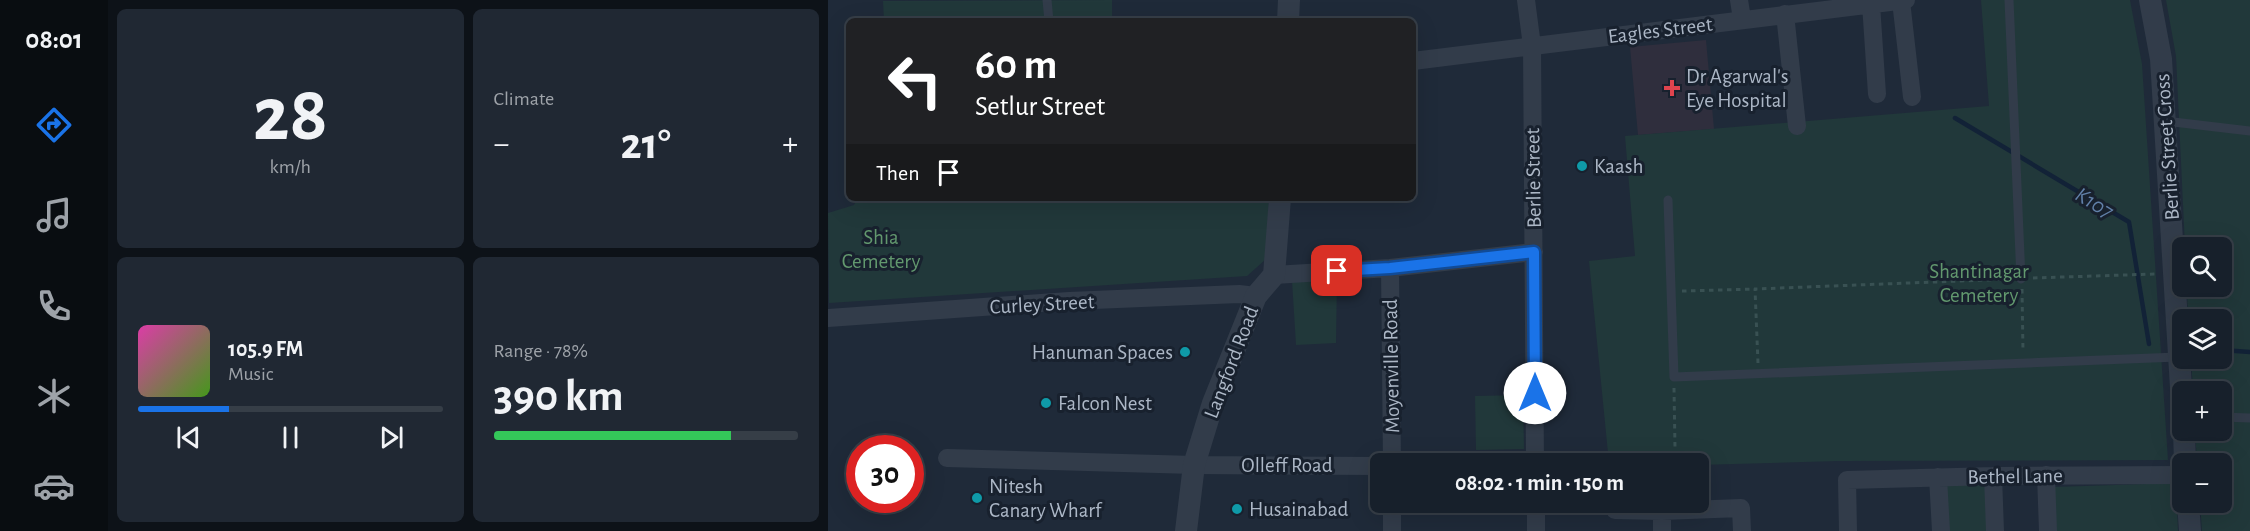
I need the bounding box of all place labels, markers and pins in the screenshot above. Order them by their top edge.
place label: Dr Agarwal's Eye Hospital [1686,66,1788,111]
marker: Dr Agarwal's Eye Hospital [1663,79,1681,97]
place label: Kaash [1594,156,1643,177]
marker: Kaash [1575,159,1589,173]
pin [1311,245,1362,296]
place label: Hanuman Spaces [1032,342,1173,363]
marker: Hanuman Spaces [1178,345,1192,359]
place label: Falcon Nest [1058,393,1152,414]
marker: Falcon Nest [1039,396,1053,410]
place label: Nitesh Canary Wharf [989,476,1103,521]
marker: Nitesh Canary Wharf [970,491,984,505]
place label: Husainabad [1249,499,1348,520]
marker: Husainabad [1230,502,1244,516]

